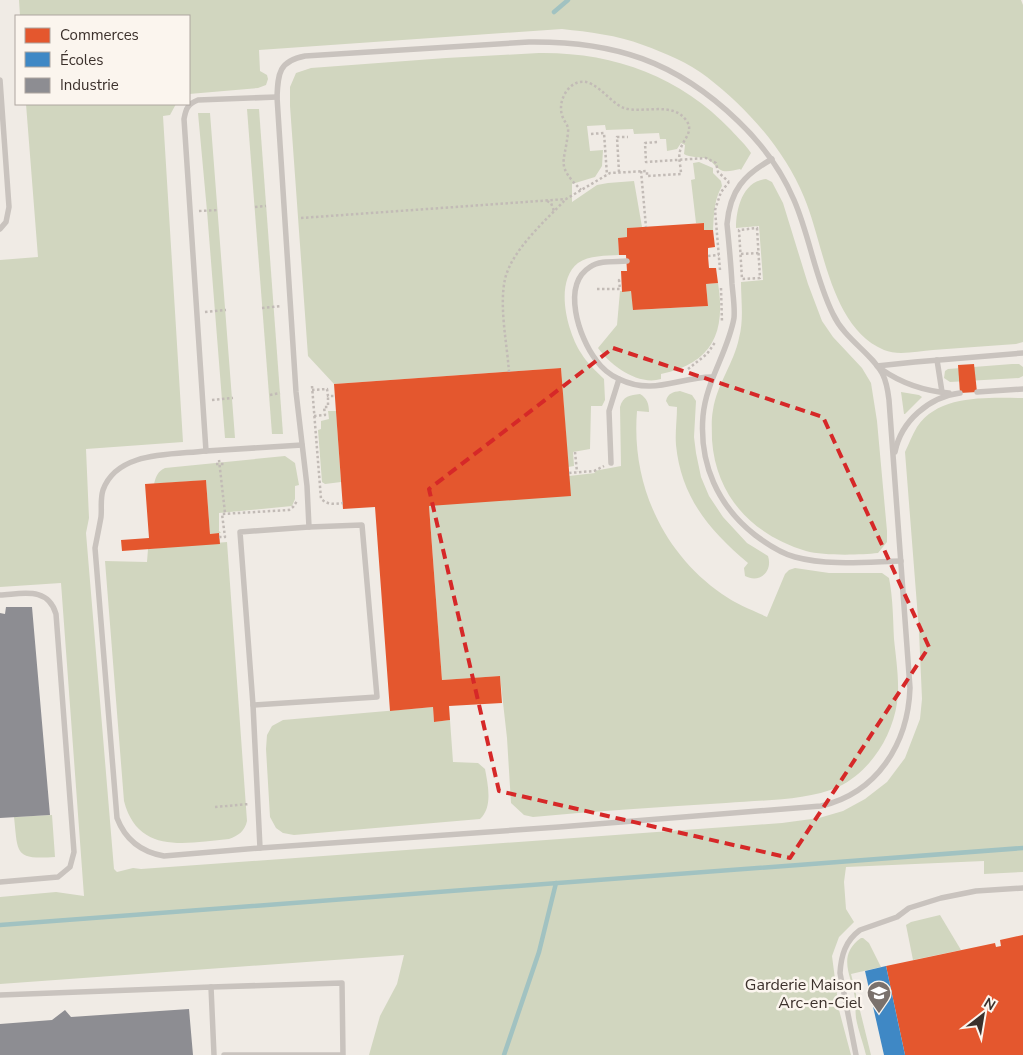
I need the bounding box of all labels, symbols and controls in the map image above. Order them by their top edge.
legend [15,15,190,105]
text: Commerces [60,25,139,45]
text: Écoles [60,50,103,70]
text: Industrie [60,75,119,95]
place label: Garderie Maison Arc-en-Ciel [745,974,862,1014]
school or university icon: Garderie Maison Arc-en-Ciel [866,980,892,1014]
north arrow [958,990,1008,1040]
text: N [980,993,999,1015]

